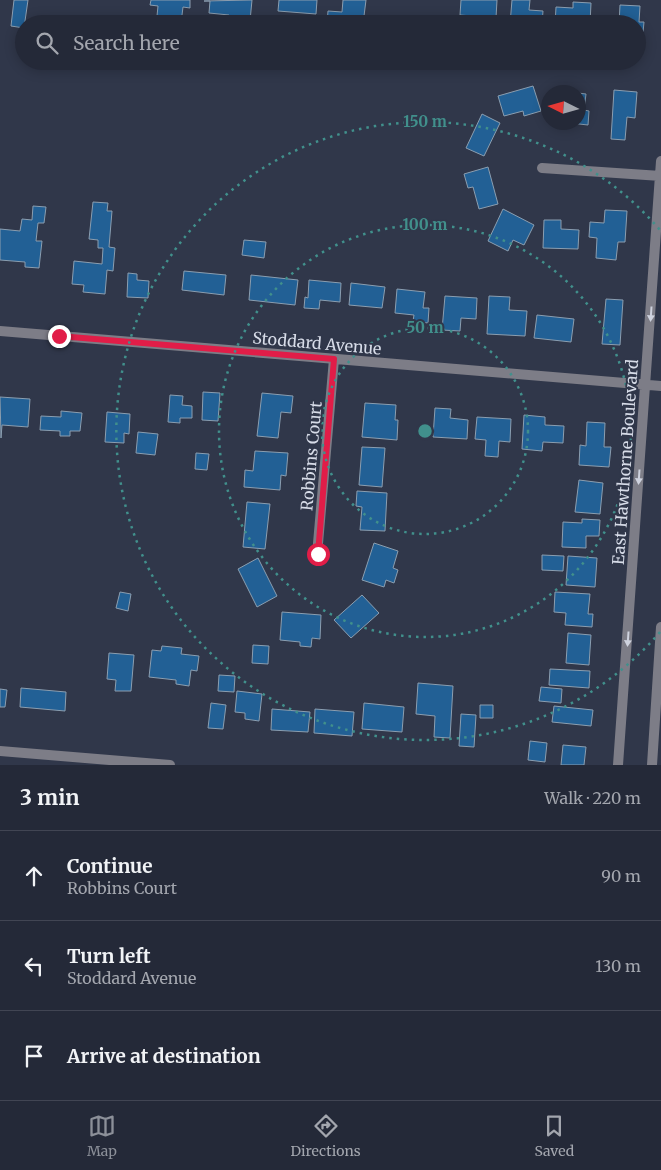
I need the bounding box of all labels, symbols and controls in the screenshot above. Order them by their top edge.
search box [15,15,646,70]
icon: search [33,29,61,57]
text: Search here [73,31,180,55]
north arrow [541,85,586,130]
text: 150 m [403,112,447,131]
text: 100 m [403,215,447,234]
one-way arrow [646,307,654,323]
text: 50 m [406,318,444,337]
route end [48,325,71,348]
street label: Stoddard Avenue [252,327,382,359]
street label: East Hawthorne Boulevard [608,358,642,565]
street label: Robbins Court [296,400,326,512]
centre of rings [416,422,434,440]
one-way arrow [635,469,643,485]
route start [307,543,330,566]
one-way arrow [623,631,631,647]
text: 3 min [20,784,79,811]
text: Walk · 220 m [544,788,641,808]
text: Continue [67,854,153,878]
icon: ahead [20,862,48,890]
text: 90 m [601,866,641,886]
text: Robbins Court [67,878,177,898]
text: Turn left [67,944,151,968]
icon: left [20,952,48,980]
text: 130 m [595,956,641,976]
text: Stoddard Avenue [67,968,196,988]
icon: arrive [20,1042,48,1070]
text: Arrive at destination [67,1044,261,1068]
tab: Map [87,1112,117,1160]
tab: Directions [291,1112,361,1160]
tab: Saved [534,1112,574,1160]

